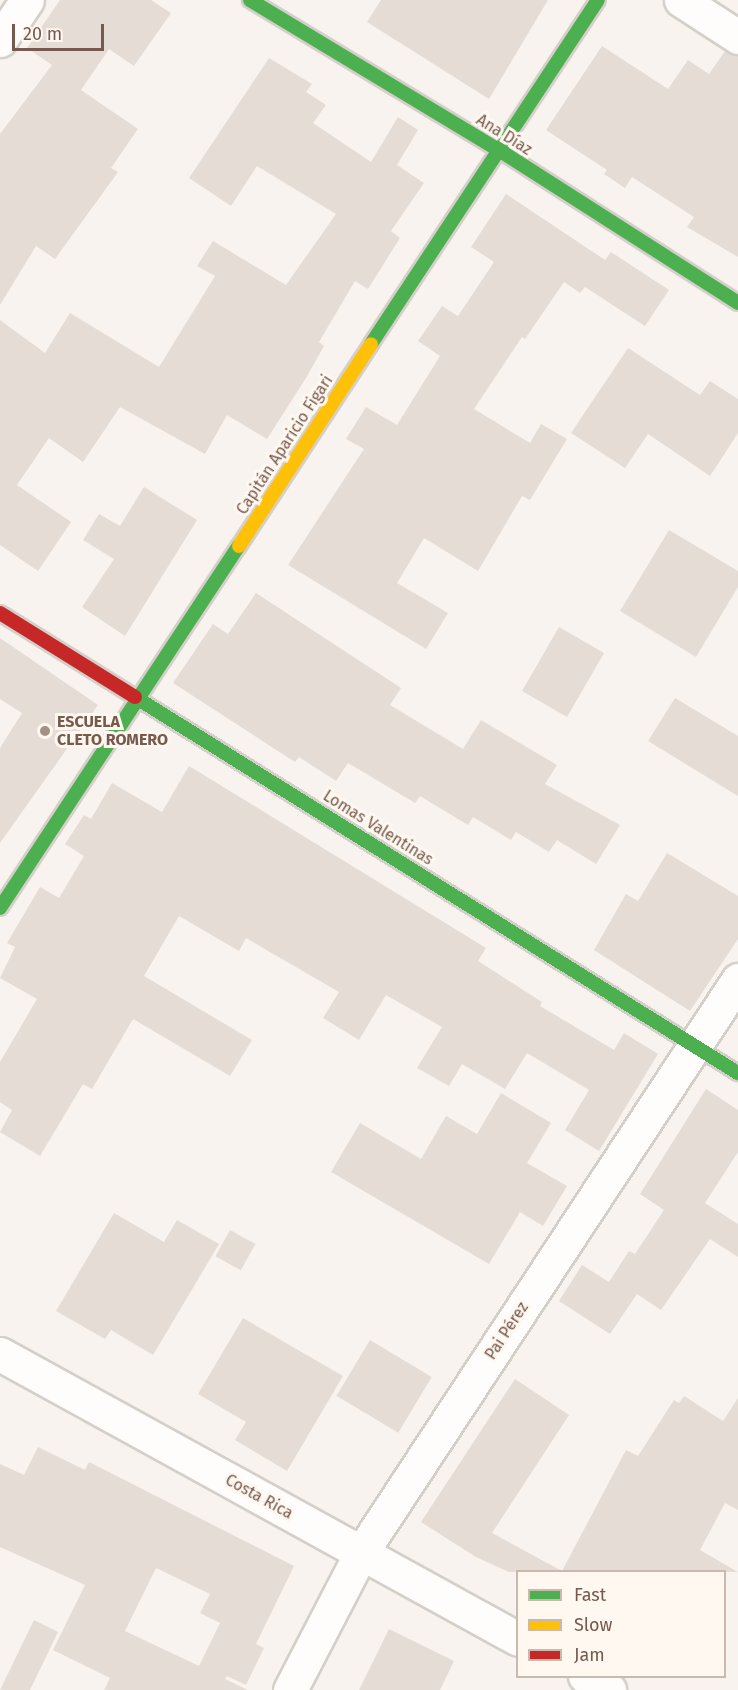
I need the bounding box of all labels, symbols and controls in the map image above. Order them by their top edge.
scale bar [15,12,106,50]
text: 20 m [23,23,62,45]
street label: Ana Díaz [473,110,535,160]
street label: Capitán Aparicio Figari [233,372,337,518]
place label: ESCUELA CLETO ROMERO [57,712,168,750]
marker: ESCUELA CLETO ROMERO [38,724,52,738]
street label: Lomas Valentinas [319,786,437,870]
street label: Pai Pérez [481,1299,533,1363]
street label: Costa Rica [222,1471,296,1523]
legend [516,1570,726,1678]
text: Fast [574,1584,606,1606]
text: Slow [574,1614,612,1636]
text: Jam [574,1644,605,1666]

